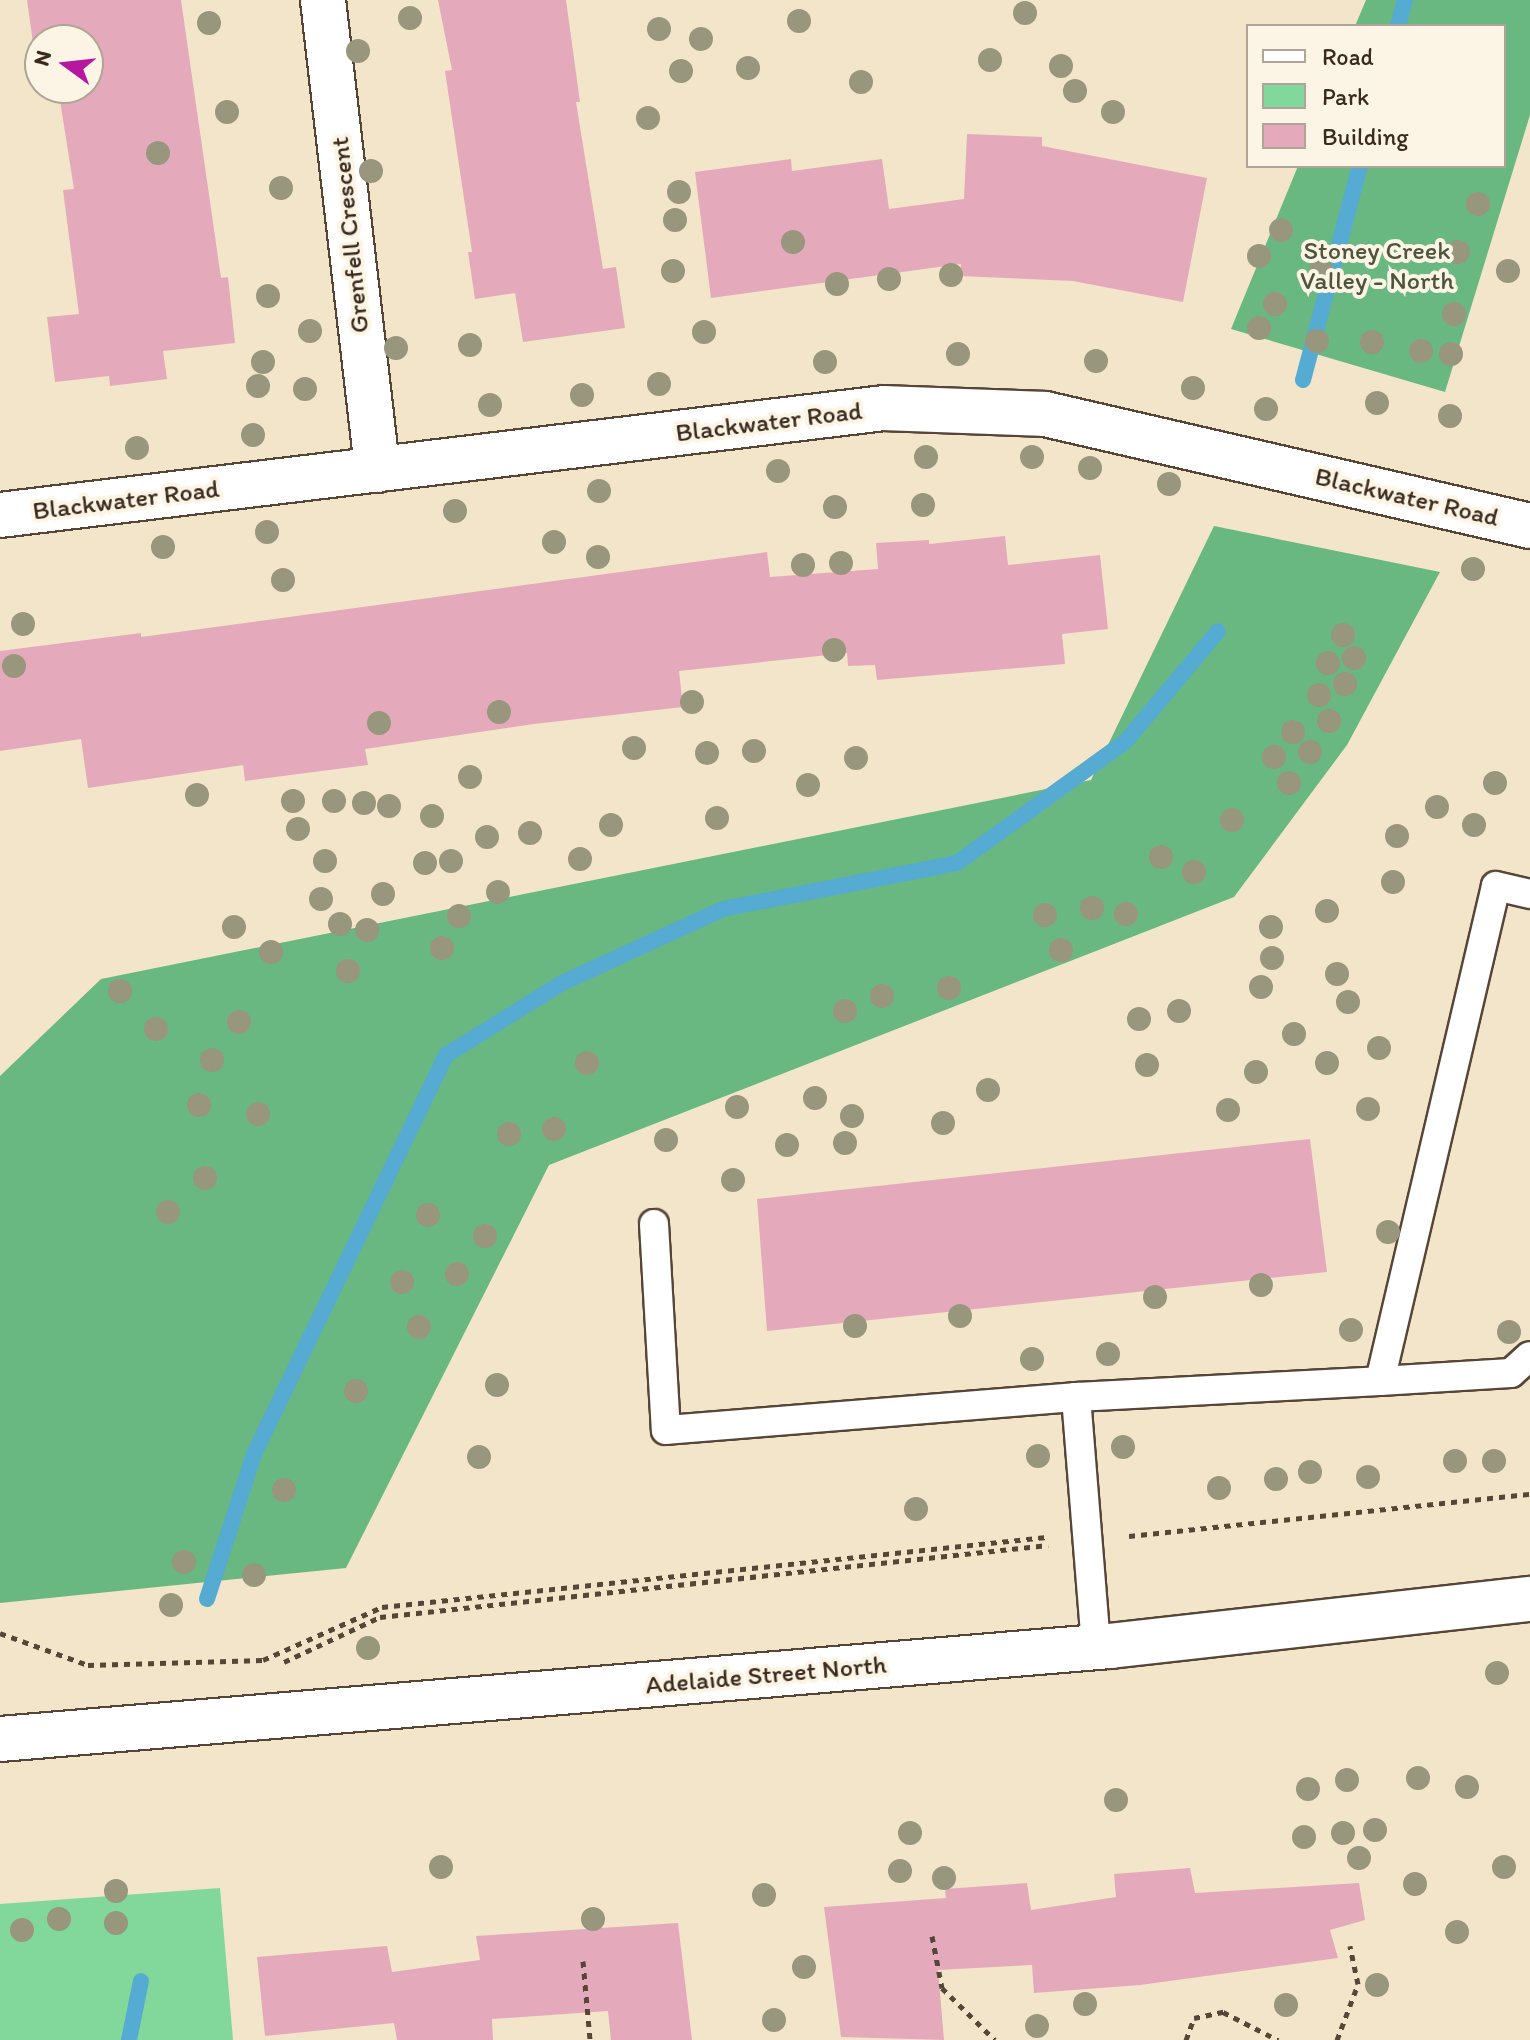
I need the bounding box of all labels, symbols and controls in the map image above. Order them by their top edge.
north arrow [24,24,104,104]
legend [1246,24,1506,168]
text: Road [1322,42,1374,71]
text: N [27,48,57,69]
text: Park [1322,82,1369,111]
text: Building [1322,122,1409,151]
street label: Grenfell Crescent [324,135,376,335]
park label: Stoney Creek Valley - North [1300,235,1454,296]
street label: Blackwater Road [674,395,864,449]
street label: Blackwater Road [1312,461,1502,533]
street label: Blackwater Road [31,473,221,527]
street label: Adelaide Street North [644,1649,888,1701]

